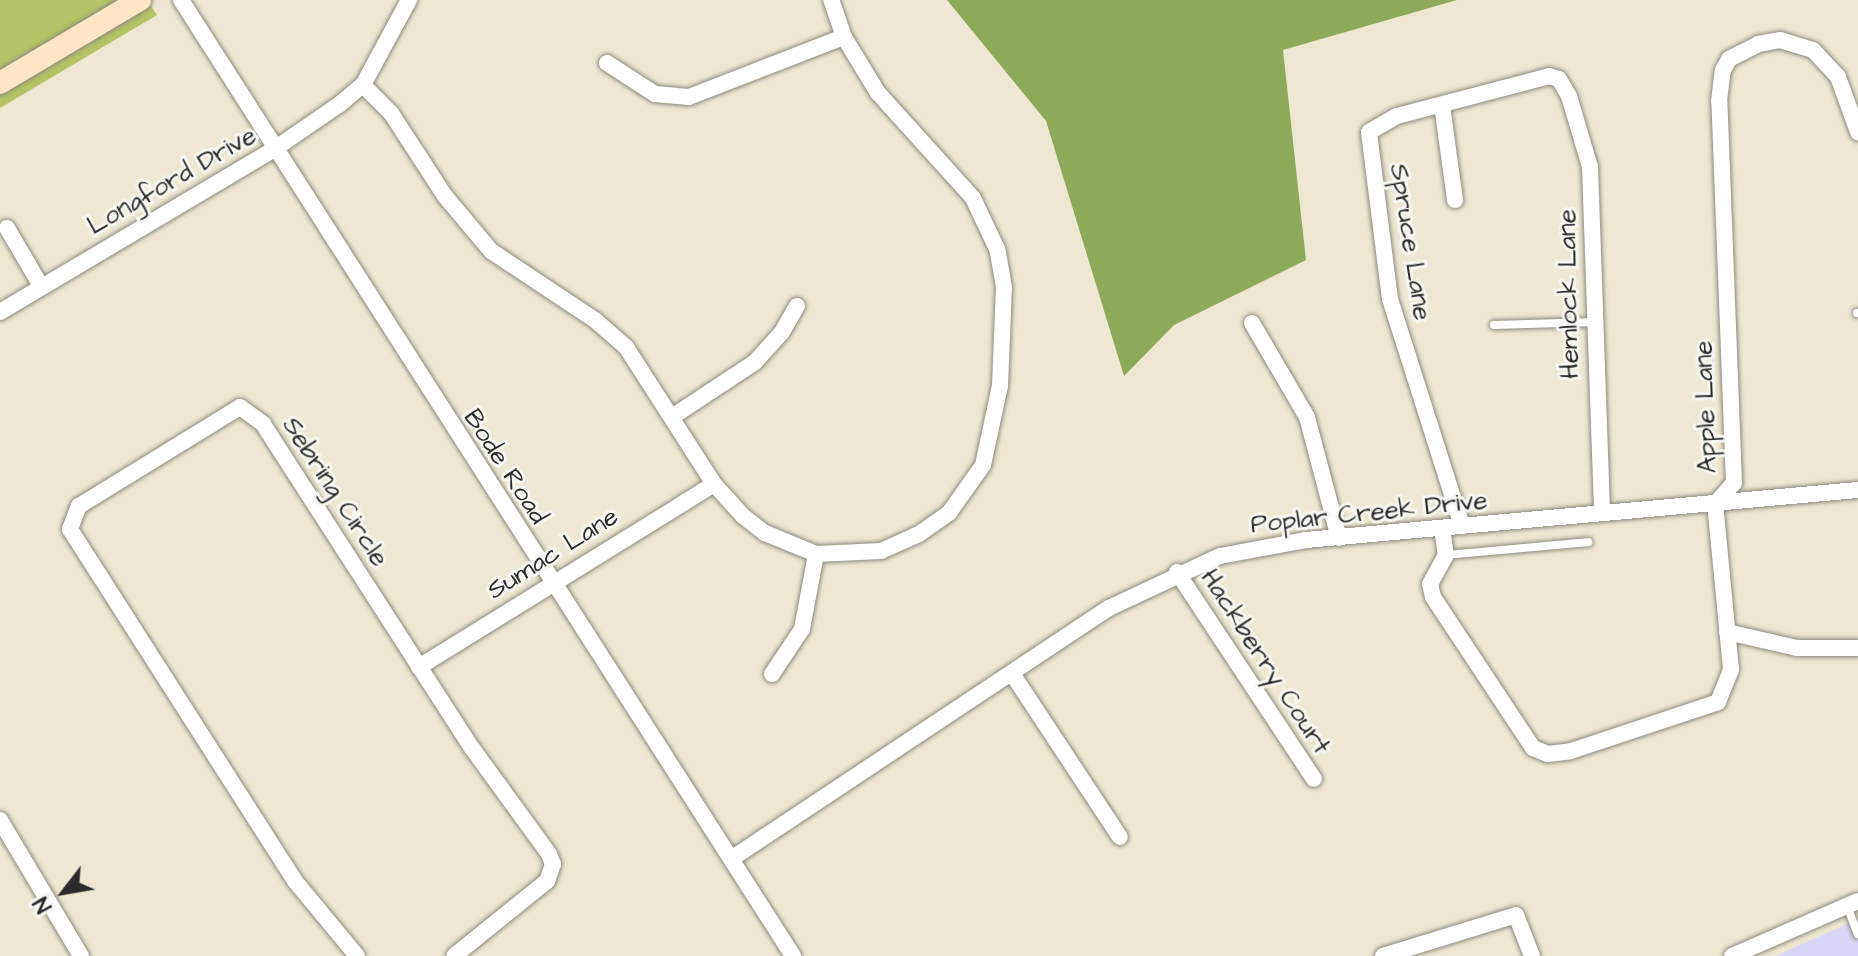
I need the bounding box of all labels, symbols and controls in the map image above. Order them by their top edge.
street label: Longford Drive [82,120,262,242]
street label: Spruce Lane [1382,162,1438,322]
street label: Hemlock Lane [1552,209,1586,379]
street label: Apple Lane [1688,340,1724,474]
street label: Bode Road [456,404,554,530]
street label: Sebring Circle [275,411,395,573]
street label: Poplar Creek Drive [1249,485,1489,541]
street label: Sumac Lane [482,501,624,607]
street label: Hackberry Court [1193,564,1337,760]
north arrow [24,852,104,932]
text: N [26,891,60,919]

